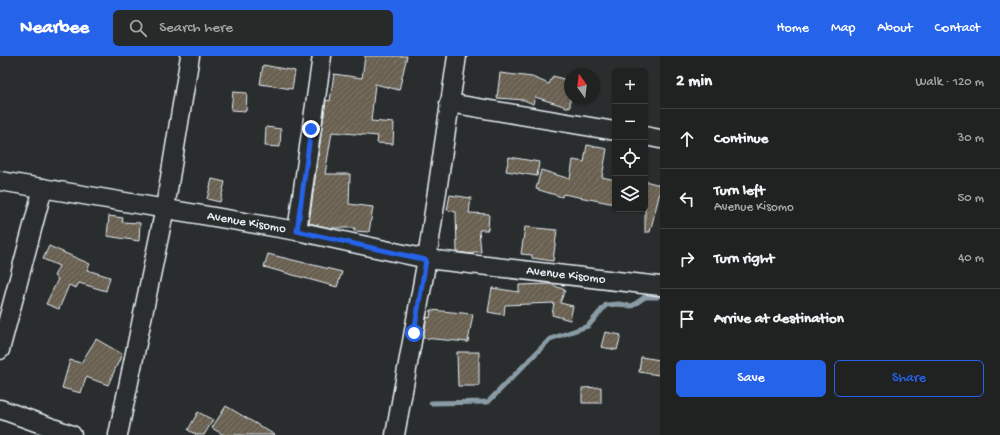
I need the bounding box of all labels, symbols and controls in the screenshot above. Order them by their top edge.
search box [113,10,393,46]
text: Nearbee [20,17,89,40]
icon: search [127,17,149,39]
text: Search here [159,19,233,37]
text: Home [777,20,809,37]
text: Map [831,20,855,37]
text: About [877,20,913,37]
text: Contact [935,20,980,37]
north arrow [564,68,600,104]
map controls [612,68,648,212]
button: + [612,68,648,104]
text: 2 min [676,72,712,92]
text: Walk · 120 m [916,75,984,90]
button: − [612,104,648,140]
route end [302,120,320,138]
icon: ahead [676,128,698,150]
text: Continue [714,130,768,148]
text: 30 m [958,131,984,146]
button: locate [612,140,648,176]
button: layers [612,176,648,212]
text: Turn left [714,182,765,200]
icon: left [676,188,698,210]
text: 50 m [957,191,984,206]
text: Avenue Kisomo [714,200,794,215]
street label: Avenue Kisomo [206,208,287,237]
icon: right [676,248,698,270]
text: Turn right [714,250,774,268]
text: 40 m [958,251,984,266]
street label: Avenue Kisomo [525,263,607,287]
icon: arrive [676,308,698,330]
text: Arrive at destination [714,310,844,328]
route start [405,324,423,342]
button: Save [676,360,826,397]
button: Share [834,360,984,397]

